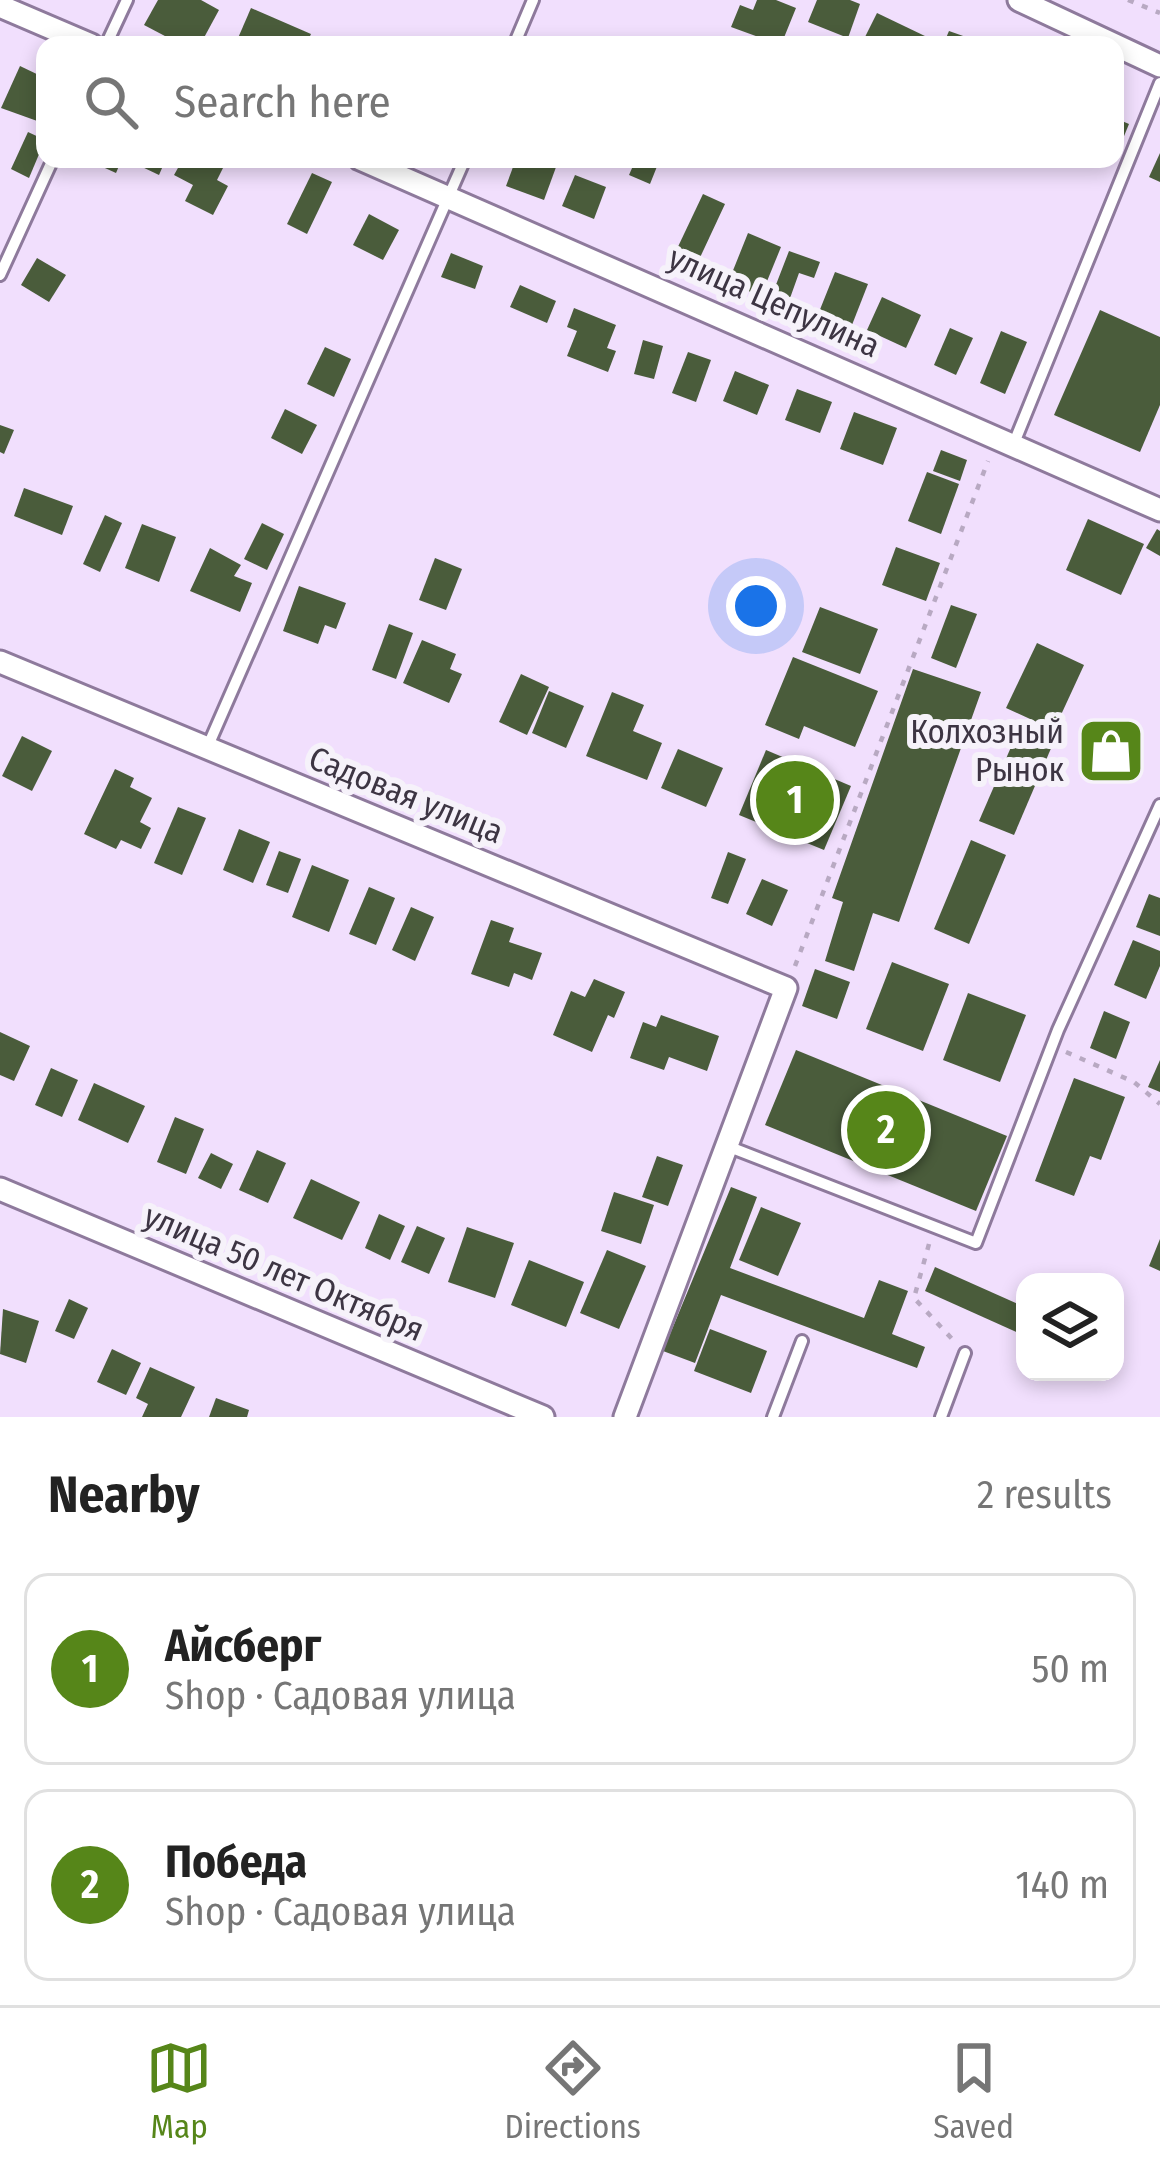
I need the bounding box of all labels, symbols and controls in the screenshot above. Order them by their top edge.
search box [36,36,1124,168]
icon: search [78,69,144,135]
text: Search here [174,75,391,129]
street label: улица Цепулина [662,238,886,366]
your location [726,576,786,636]
place label: Колхозный Рынок [910,712,1065,790]
shop icon: Колхозный Рынок [1076,716,1146,786]
street label: Садовая улица [303,738,509,852]
pin: 1 [756,755,834,845]
pin: 2 [847,1085,925,1175]
street label: улица 50 лет Октября [138,1196,430,1350]
map controls [1016,1273,1124,1381]
button: layers [1016,1273,1124,1381]
text: Nearby [48,1464,200,1526]
text: 2 results [977,1472,1112,1518]
text: Айсберг [165,1619,321,1673]
text: 1 [82,1646,98,1692]
text: 50 m [1032,1646,1109,1692]
text: Shop · Садовая улица [165,1673,516,1719]
text: Победа [165,1835,307,1889]
text: 2 [81,1862,99,1908]
text: 140 m [1015,1862,1109,1908]
text: Shop · Садовая улица [165,1889,516,1935]
tab: Map [146,2035,212,2147]
tab: Directions [504,2035,641,2147]
tab: Saved [933,2035,1014,2147]

